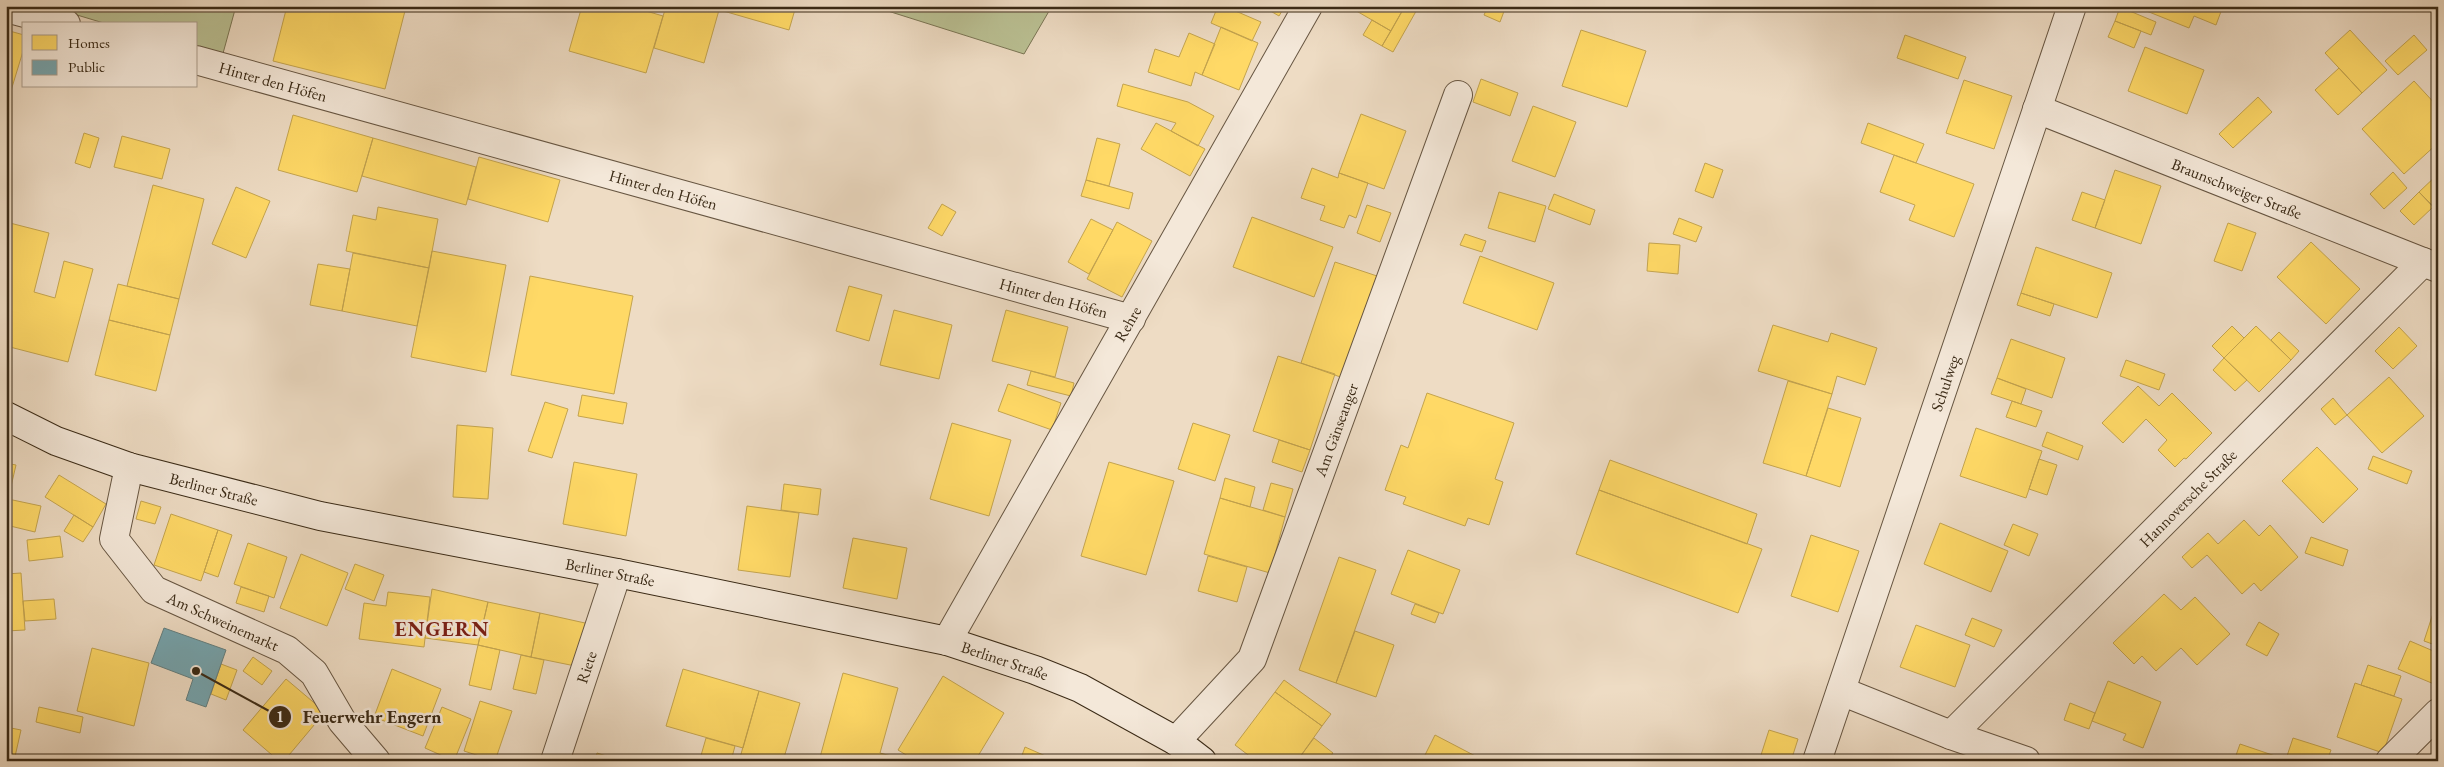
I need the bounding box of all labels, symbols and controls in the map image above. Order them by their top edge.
legend [22,22,198,88]
text: Homes [68,33,110,52]
street label: Hinter den Höfen [217,56,330,107]
text: Public [68,57,105,76]
street label: Braunschweiger Straße [2169,153,2305,224]
street label: Hinter den Höfen [607,164,720,215]
street label: Hinter den Höfen [997,273,1111,323]
street label: Rehre [1109,302,1146,345]
street label: Schulweg [1925,351,1964,414]
street label: Am Gänseanger [1309,379,1363,480]
street label: Hannoversche Straße [2134,444,2241,551]
street label: Berliner Straße [167,467,260,510]
street label: Berliner Straße [564,553,657,591]
street label: Am Schweinemarkt [163,586,282,655]
district label: ENGERN [394,615,490,642]
street label: Berliner Straße [959,636,1052,685]
street label: Riete [571,648,601,686]
callout: Feuerwehr Engern [267,700,451,733]
text: Feuerwehr Engern [303,705,441,728]
text: 1 [276,707,284,726]

